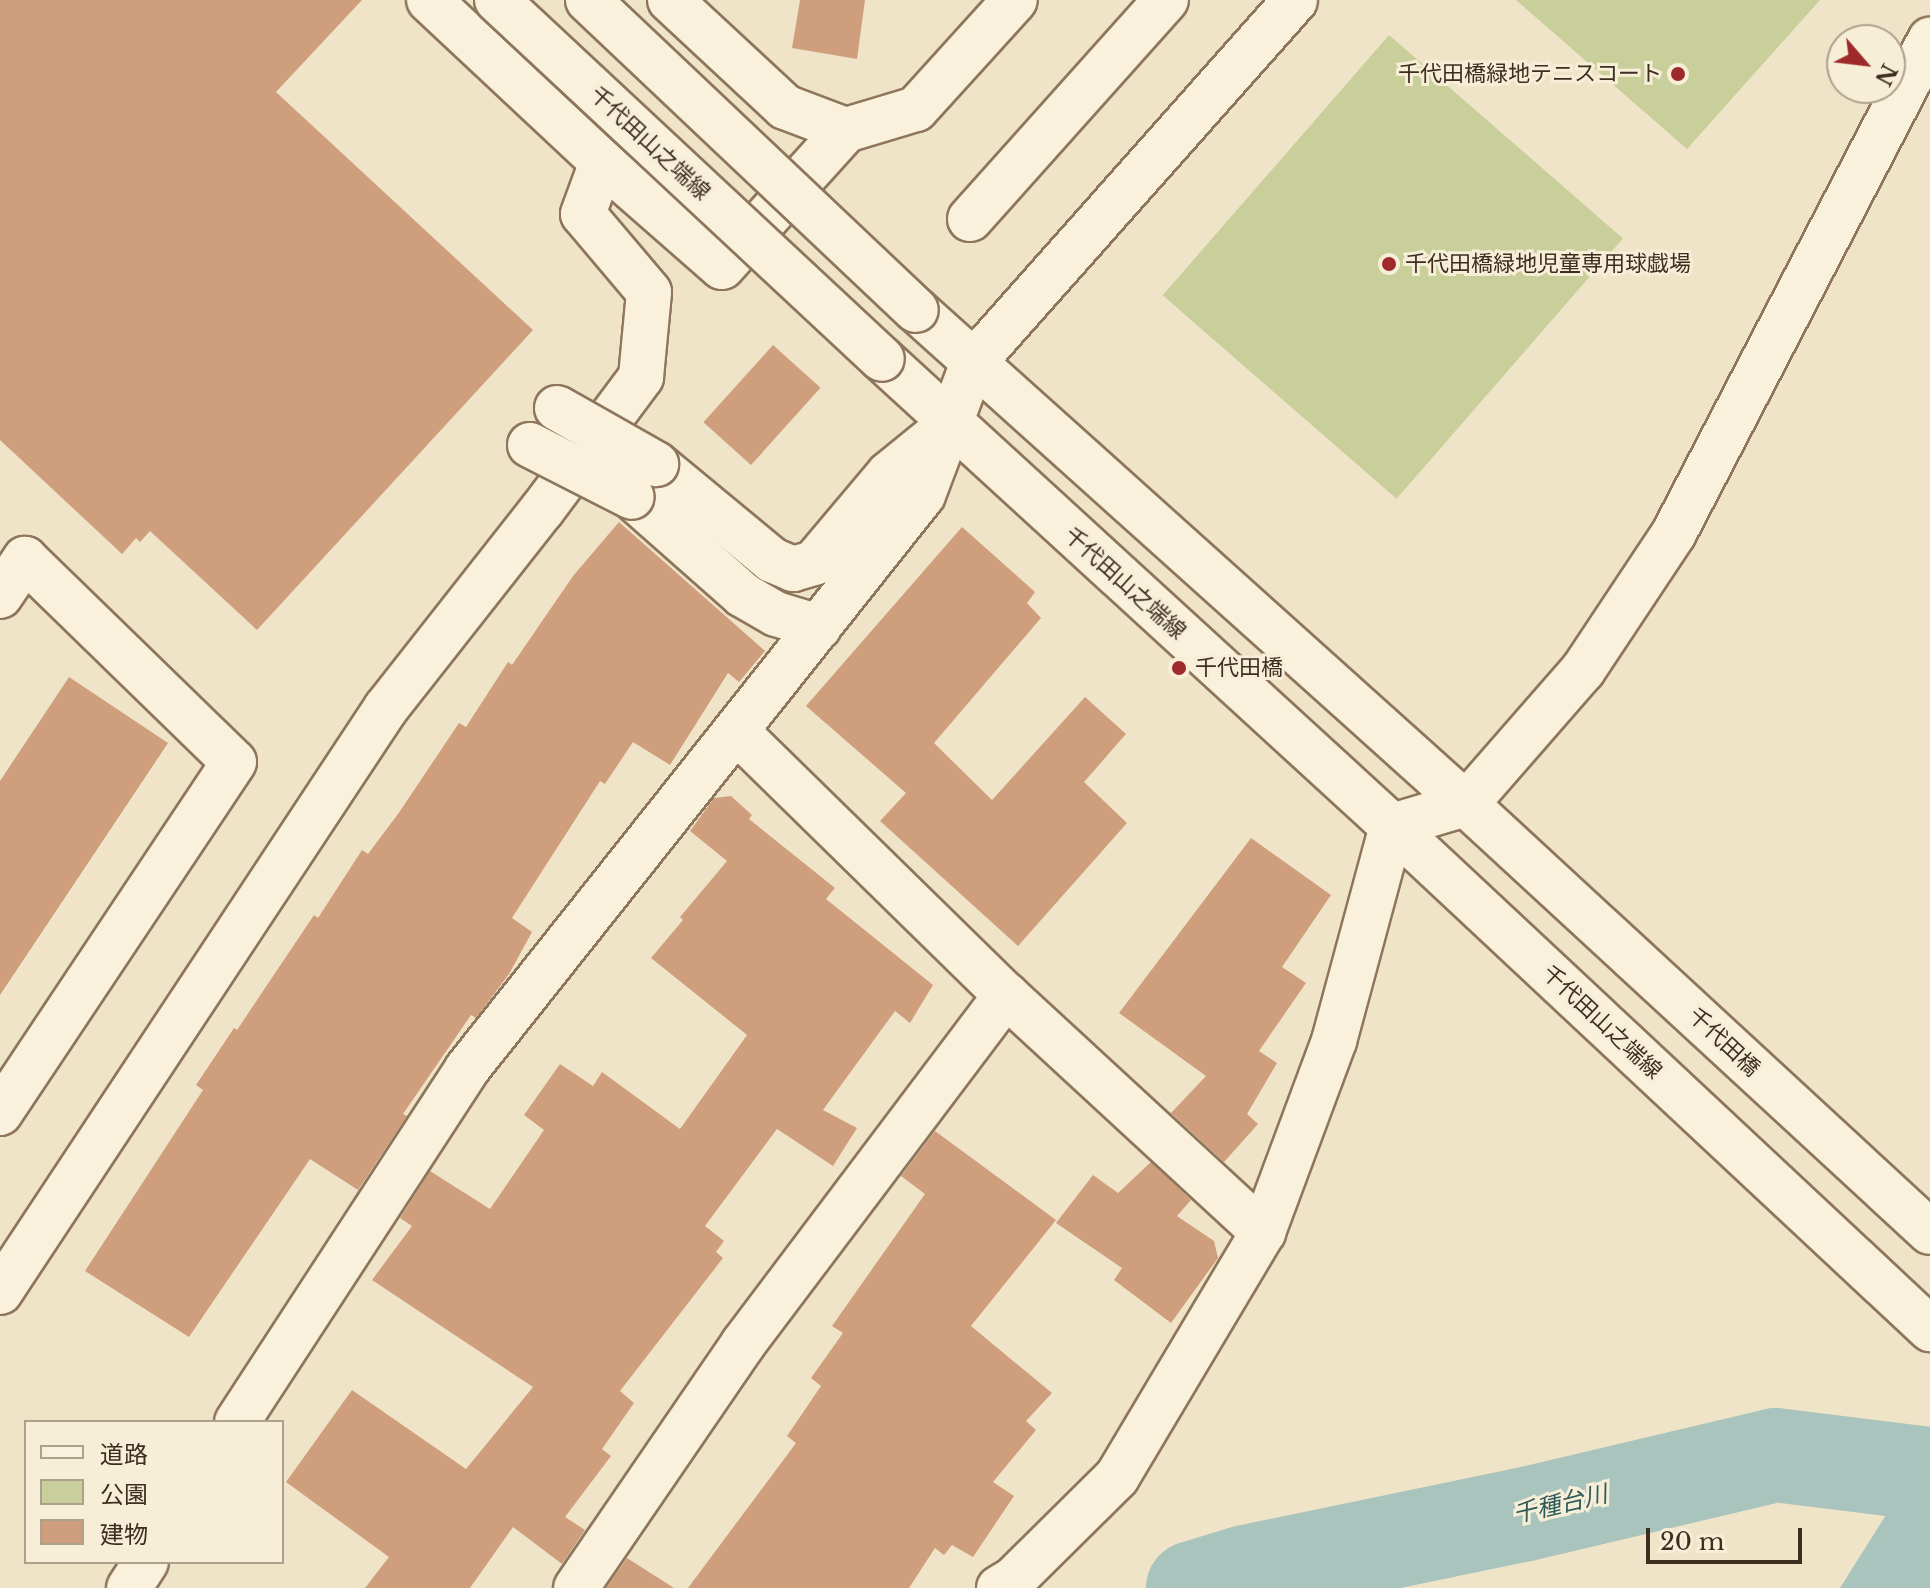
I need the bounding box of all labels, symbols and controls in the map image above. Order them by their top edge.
north arrow [1826,24,1906,104]
text: N [1869,59,1903,90]
place label: 千代田橋緑地テニスコート [1398,61,1662,87]
marker: 千代田橋緑地テニスコート [1669,65,1687,83]
street label: 千代田山之端線 [585,81,715,205]
place label: 千代田橋緑地児童専用球戯場 [1405,251,1691,277]
marker: 千代田橋緑地児童専用球戯場 [1380,255,1398,273]
street label: 千代田山之端線 [1059,522,1191,644]
place label: 千代田橋 [1195,655,1283,681]
marker: 千代田橋 [1170,659,1188,677]
street label: 千代田山之端線 [1537,960,1667,1084]
street label: 千代田橋 [1683,1002,1765,1082]
legend [24,1420,284,1564]
text: 道路 [100,1440,148,1469]
water label: 千種台川 [1510,1479,1610,1529]
text: 公園 [100,1480,148,1509]
scale bar [1650,1512,1806,1562]
text: 建物 [100,1520,148,1549]
text: 20 m [1660,1527,1725,1556]

